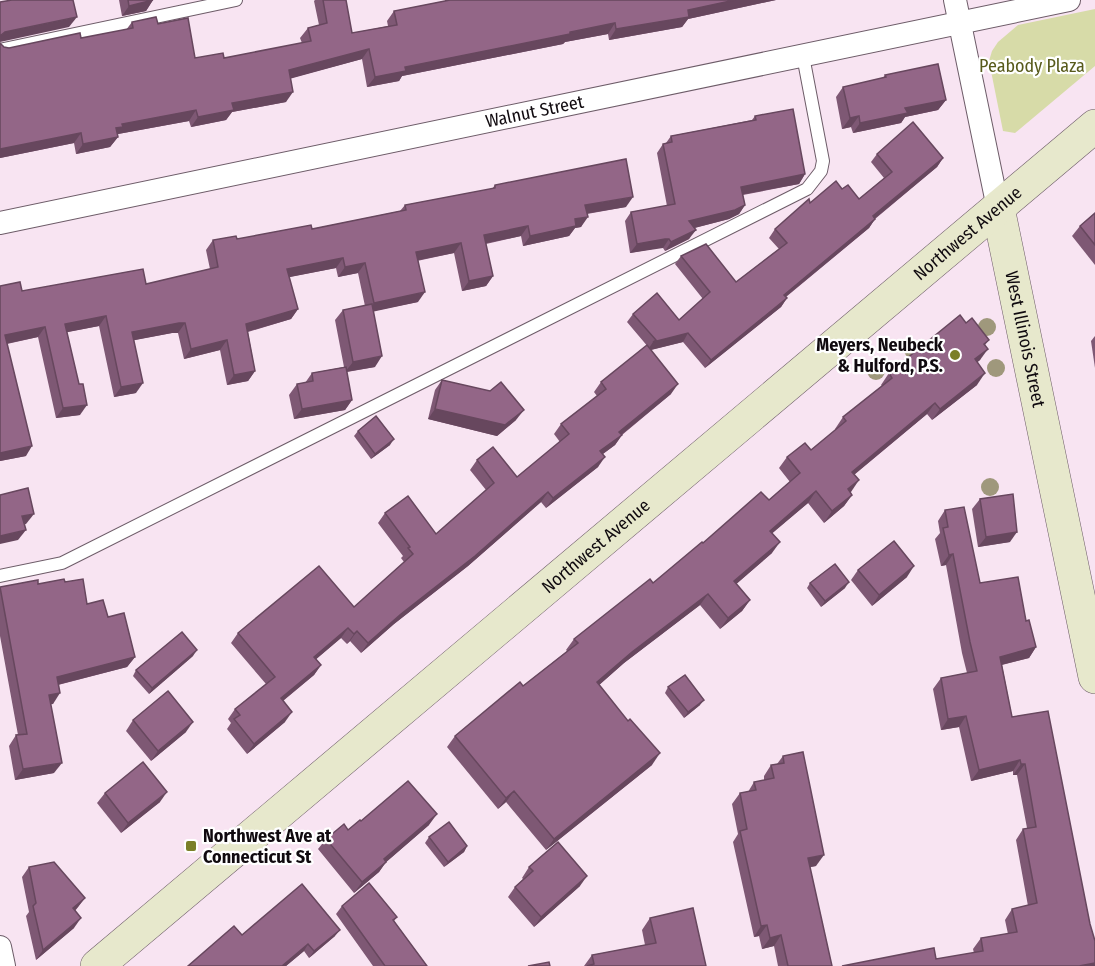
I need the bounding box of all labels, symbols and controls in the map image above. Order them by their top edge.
park label: Peabody Plaza [979,55,1085,77]
street label: Walnut Street [483,91,586,132]
street label: Northwest Avenue [909,181,1026,285]
street label: West Illinois Street [1000,269,1050,409]
place label: Meyers, Neubeck & Hulford, P.S. [816,334,944,377]
marker: Meyers, Neubeck & Hulford, P.S. [948,348,962,362]
street label: Northwest Avenue [537,494,655,598]
place label: Northwest Ave at Connecticut St [203,825,332,868]
marker: Northwest Ave at Connecticut St [184,839,198,853]

